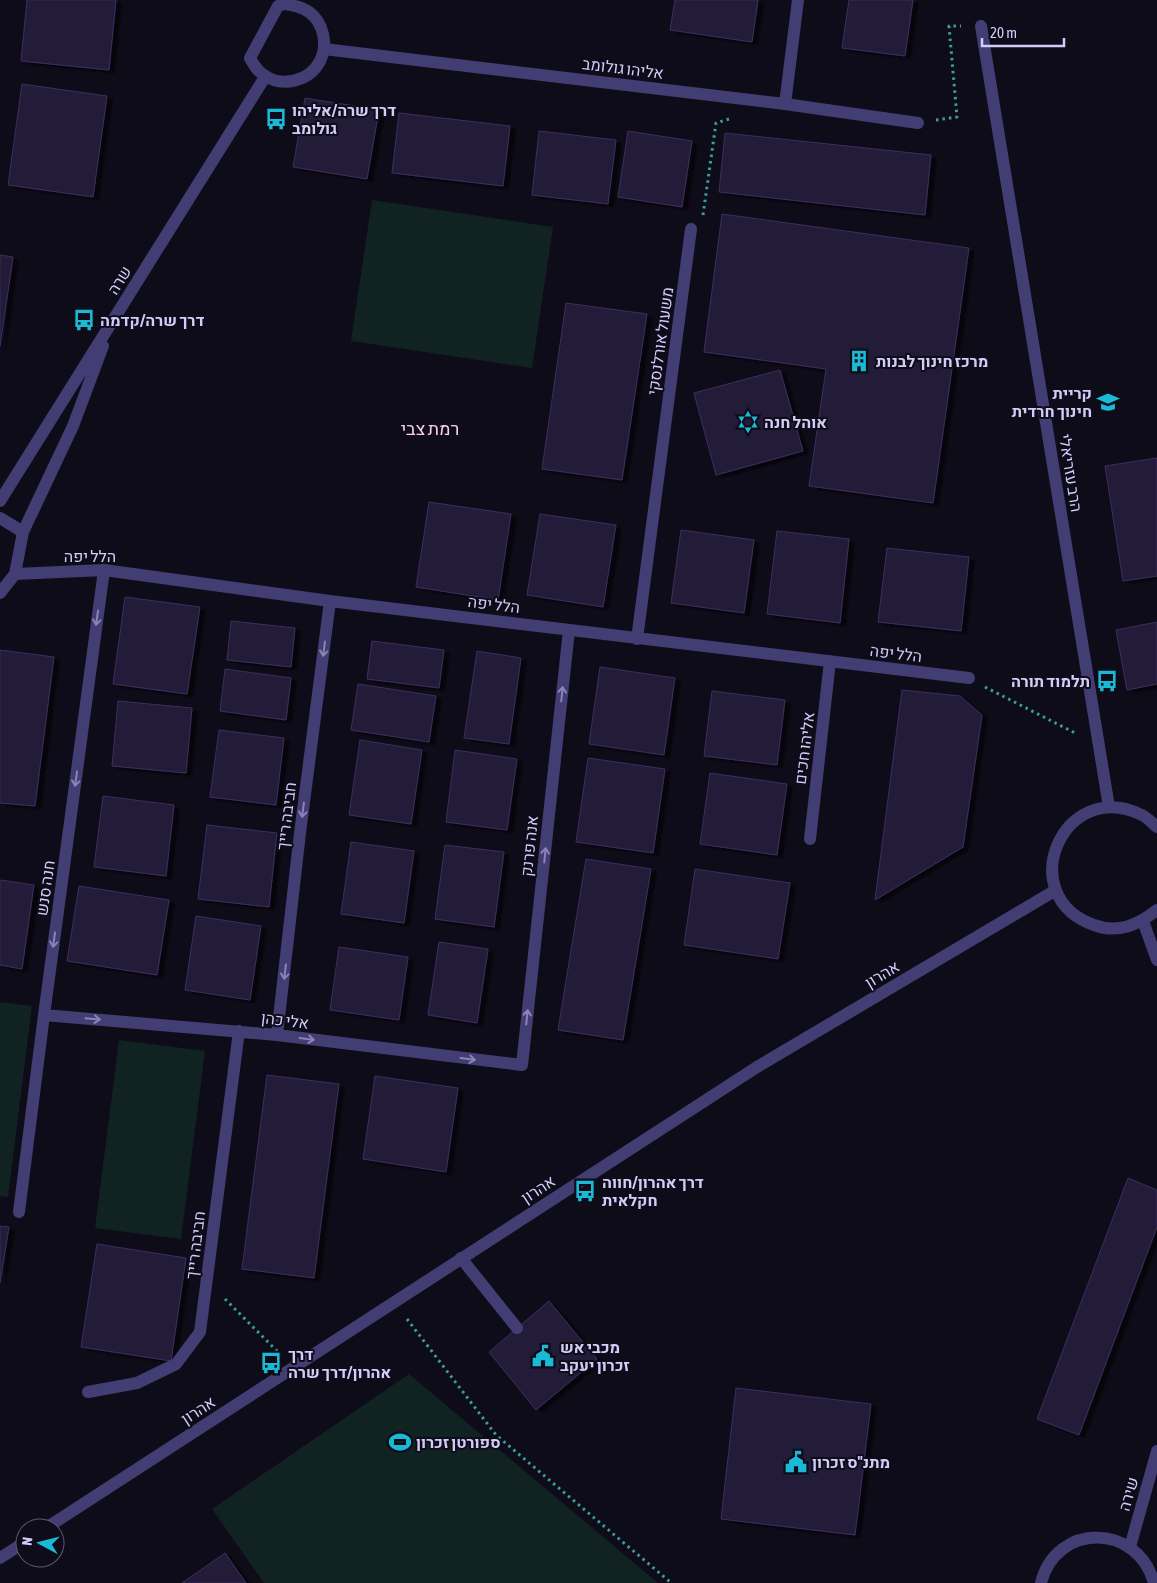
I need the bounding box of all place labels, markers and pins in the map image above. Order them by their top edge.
place label: דרך שרה/אליהו גולומב [292,101,396,137]
bus stop icon: דרך שרה/אליהו גולומב [263,106,289,132]
bus stop icon: דרך שרה/קדמה [71,307,97,333]
place label: דרך שרה/קדמה [100,311,204,329]
building icon: מרכז חינוך לבנות [846,348,872,374]
place label: מרכז חינוך לבנות [876,352,988,370]
place label: קריית חינוך חרדית [1012,384,1092,420]
school or university icon: קריית חינוך חרדית [1095,389,1121,415]
synagogue icon: אוהל חנה [735,409,761,435]
place label: אוהל חנה [764,413,827,431]
bus stop icon: תלמוד תורה [1094,668,1120,694]
place label: תלמוד תורה [1011,672,1090,690]
place label: דרך אהרון/חווה חקלאית [602,1173,704,1209]
bus stop icon: דרך אהרון/חווה חקלאית [572,1178,598,1204]
place label: מכבי אש זכרון יעקב [560,1338,630,1374]
public building icon: מכבי אש זכרון יעקב [530,1343,556,1369]
place label: דרך אהרון/דרך שרה [288,1345,392,1381]
bus stop icon: דרך אהרון/דרך שרה [258,1350,284,1376]
sports icon: ספורטן זכרון [387,1429,413,1455]
place label: ספורטן זכרון [416,1433,500,1451]
public building icon: מתנ"ס זכרון [783,1449,809,1475]
place label: מתנ"ס זכרון [812,1453,890,1471]

